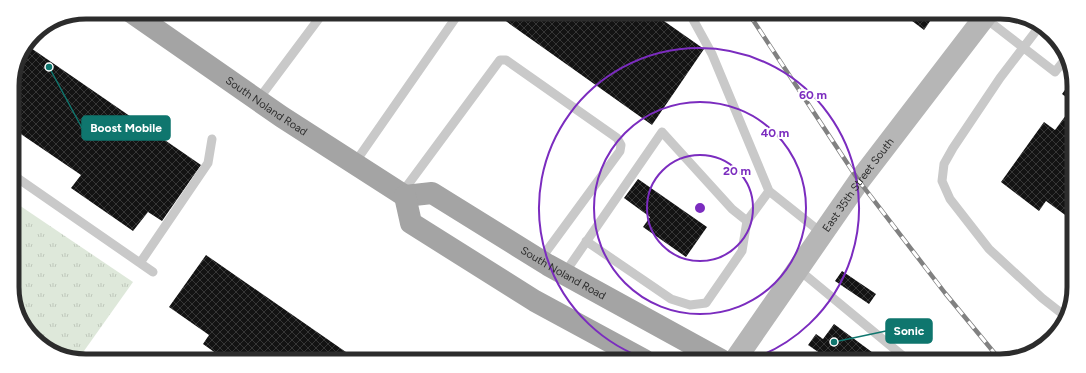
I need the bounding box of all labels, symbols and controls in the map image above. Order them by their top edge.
street label: South Noland Road [223,74,310,139]
text: 60 m [799,88,827,102]
callout: Boost Mobile [82,116,170,140]
text: Boost Mobile [90,121,162,135]
text: 40 m [761,126,789,140]
street label: East 35th Street South [820,136,897,234]
text: 20 m [723,164,751,178]
centre of rings [693,201,707,215]
street label: South Noland Road [518,244,608,303]
callout: Sonic [886,319,932,343]
text: Sonic [894,324,925,338]

